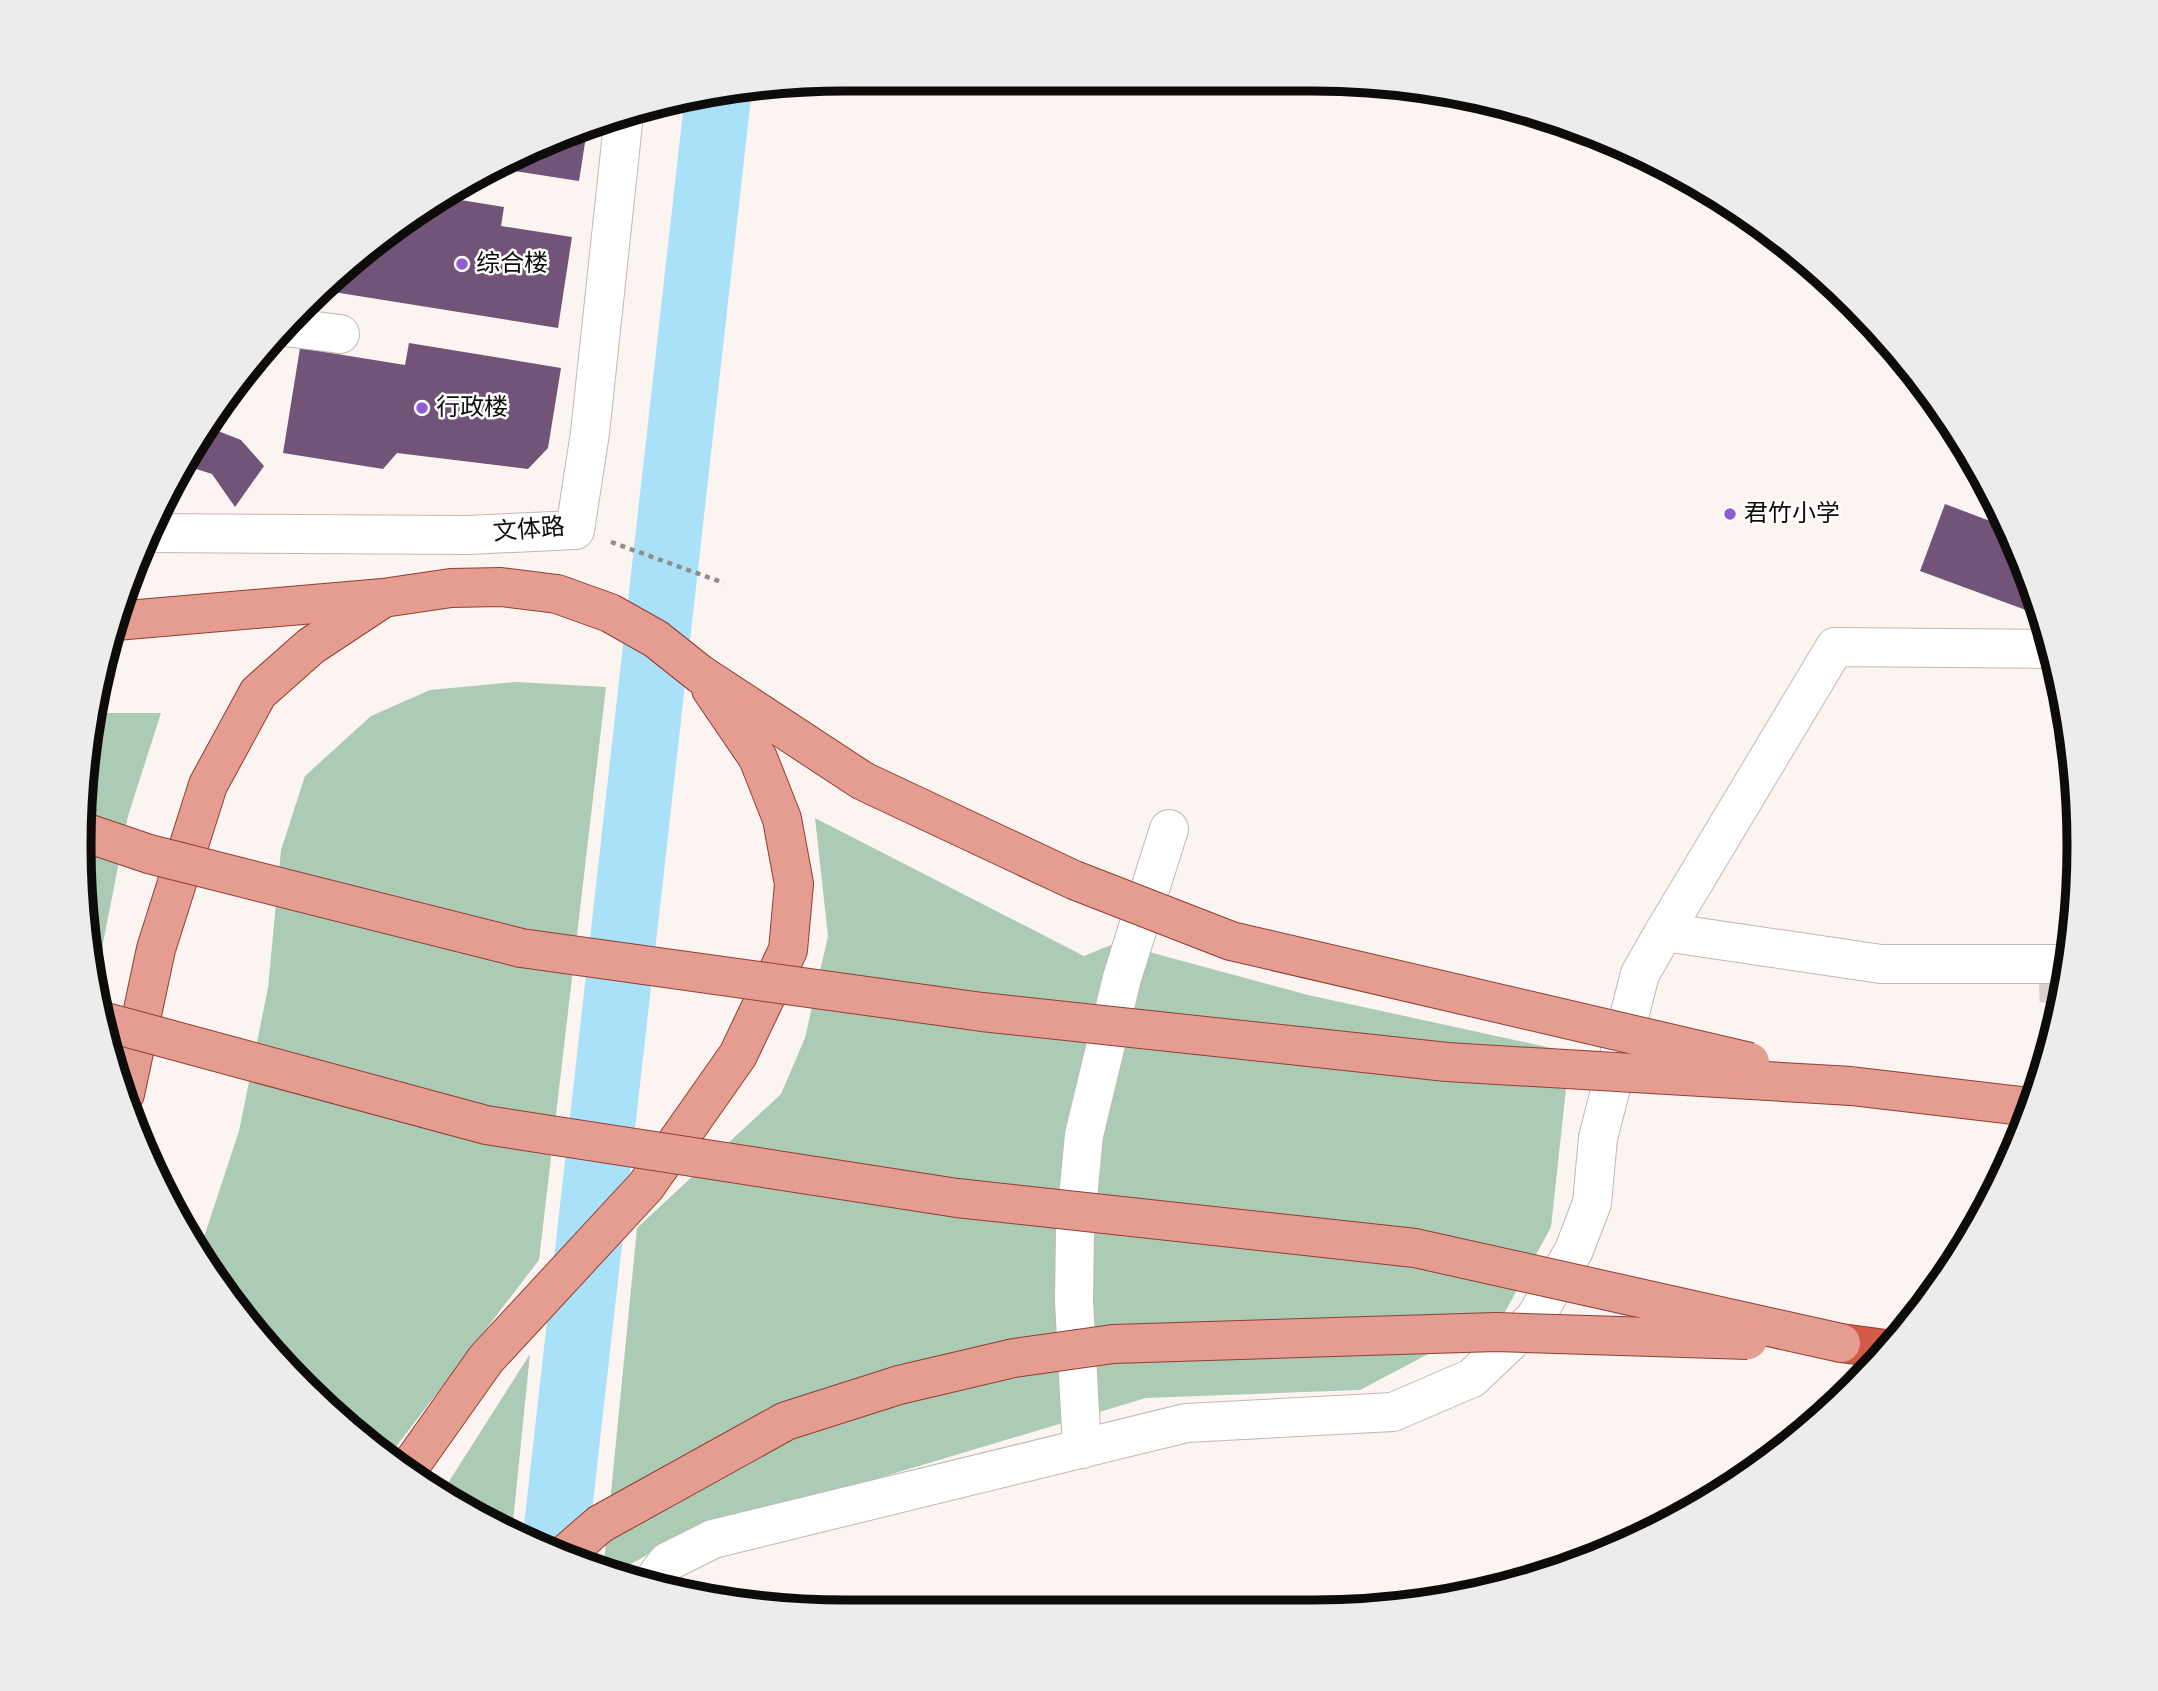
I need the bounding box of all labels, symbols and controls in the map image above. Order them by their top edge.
place label: 综合楼 [476,250,548,276]
marker: 综合楼 [454,256,470,272]
place label: 行政楼 [436,394,508,420]
marker: 行政楼 [414,400,430,416]
place label: 君竹小学 [1744,500,1840,526]
marker: 君竹小学 [1722,506,1738,522]
street label: 文体路 [492,513,566,545]

